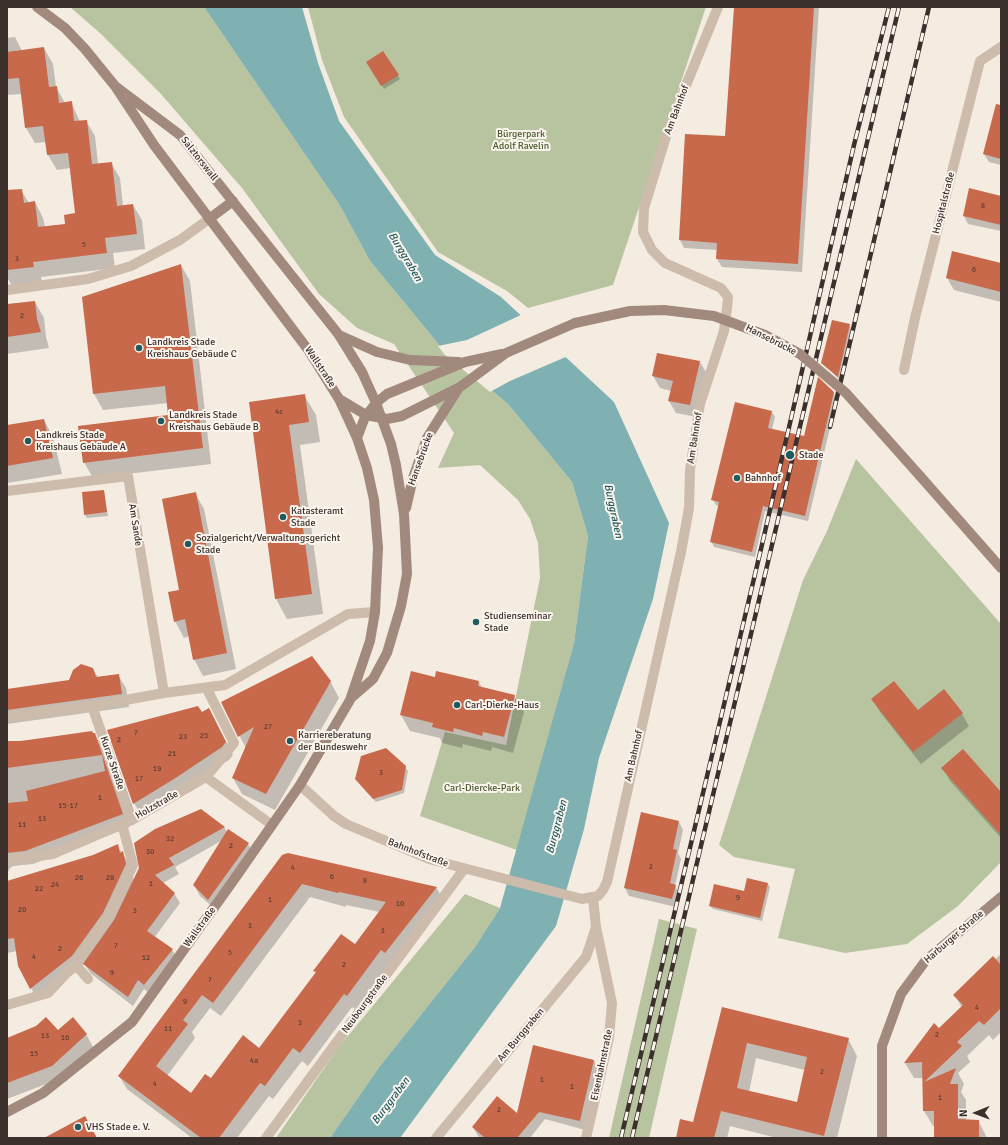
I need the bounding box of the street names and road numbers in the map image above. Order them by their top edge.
street label: Am Bahnhof [662,83,692,137]
street label: Salztorswall [178,134,220,184]
street label: Hospitalstraße [930,171,958,235]
street label: Hansebrücke [744,322,798,358]
street label: Wallstraße [302,344,338,390]
street label: Am Bahnhof [685,411,705,465]
street label: Hansebrücke [406,431,436,487]
street label: Am Sande [126,503,144,547]
street label: Am Bahnhof [622,729,646,783]
street label: Kurze Straße [97,735,127,791]
street label: Holzstraße [133,788,181,822]
street label: Bahnhofstraße [386,836,450,870]
street label: Wallstraße [181,905,219,949]
street label: Harburger Straße [922,908,986,966]
street label: Neubourgstraße [340,972,390,1036]
street label: Am Burggraben [495,1006,547,1064]
street label: Eisenbahnstraße [589,1028,615,1102]

